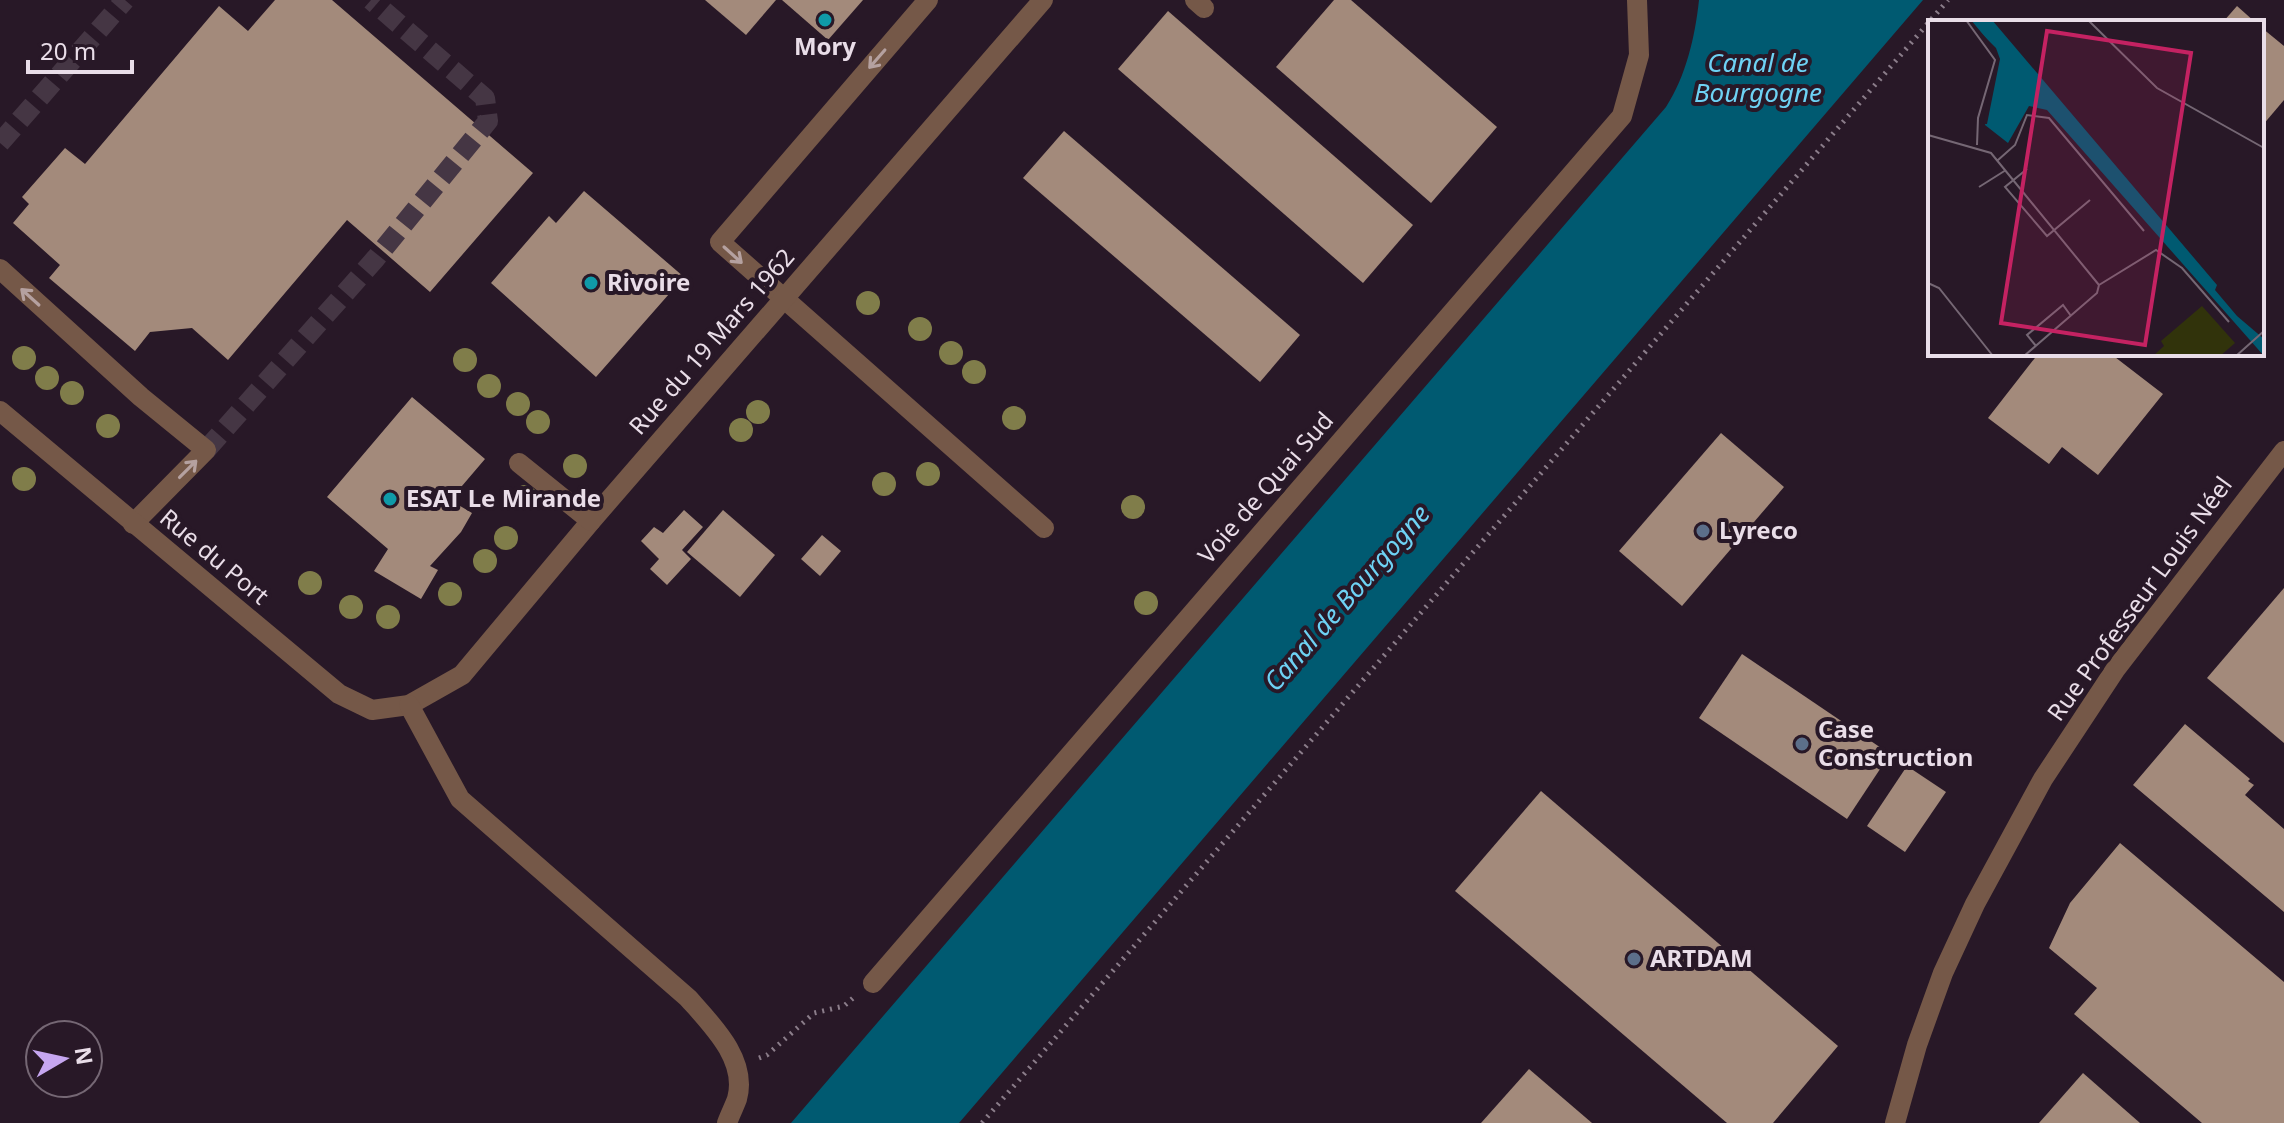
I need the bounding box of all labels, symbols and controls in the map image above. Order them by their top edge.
marker: Mory [816,11,834,29]
inset map [1928,20,2264,356]
scale bar [28,24,132,74]
place label: Mory [794,29,856,62]
text: 20 m [40,34,96,67]
water label: Canal de Bourgogne [1694,44,1822,110]
one-way arrow [868,49,886,69]
street label: Rue du 19 Mars 1962 [621,241,801,441]
one-way arrow [723,245,743,263]
place label: Rivoire [607,265,690,298]
marker: Rivoire [582,274,600,292]
one-way arrow [20,287,40,306]
street label: Voie de Quai Sud [1190,404,1340,570]
one-way arrow [178,460,197,479]
street label: Rue Professeur Louis Néel [2039,469,2239,727]
place label: ESAT Le Mirande [406,481,601,514]
marker: ESAT Le Mirande [381,490,399,508]
water label: Canal de Bourgogne [1255,496,1437,698]
street label: Rue du Port [153,500,277,611]
place label: Lyreco [1719,513,1798,546]
marker: Lyreco [1694,522,1712,540]
place label: Case Construction [1818,712,1973,773]
marker: Case Construction [1793,735,1811,753]
place label: ARTDAM [1650,941,1753,974]
marker: ARTDAM [1625,950,1643,968]
north arrow [24,1019,104,1099]
text: N [69,1045,101,1067]

